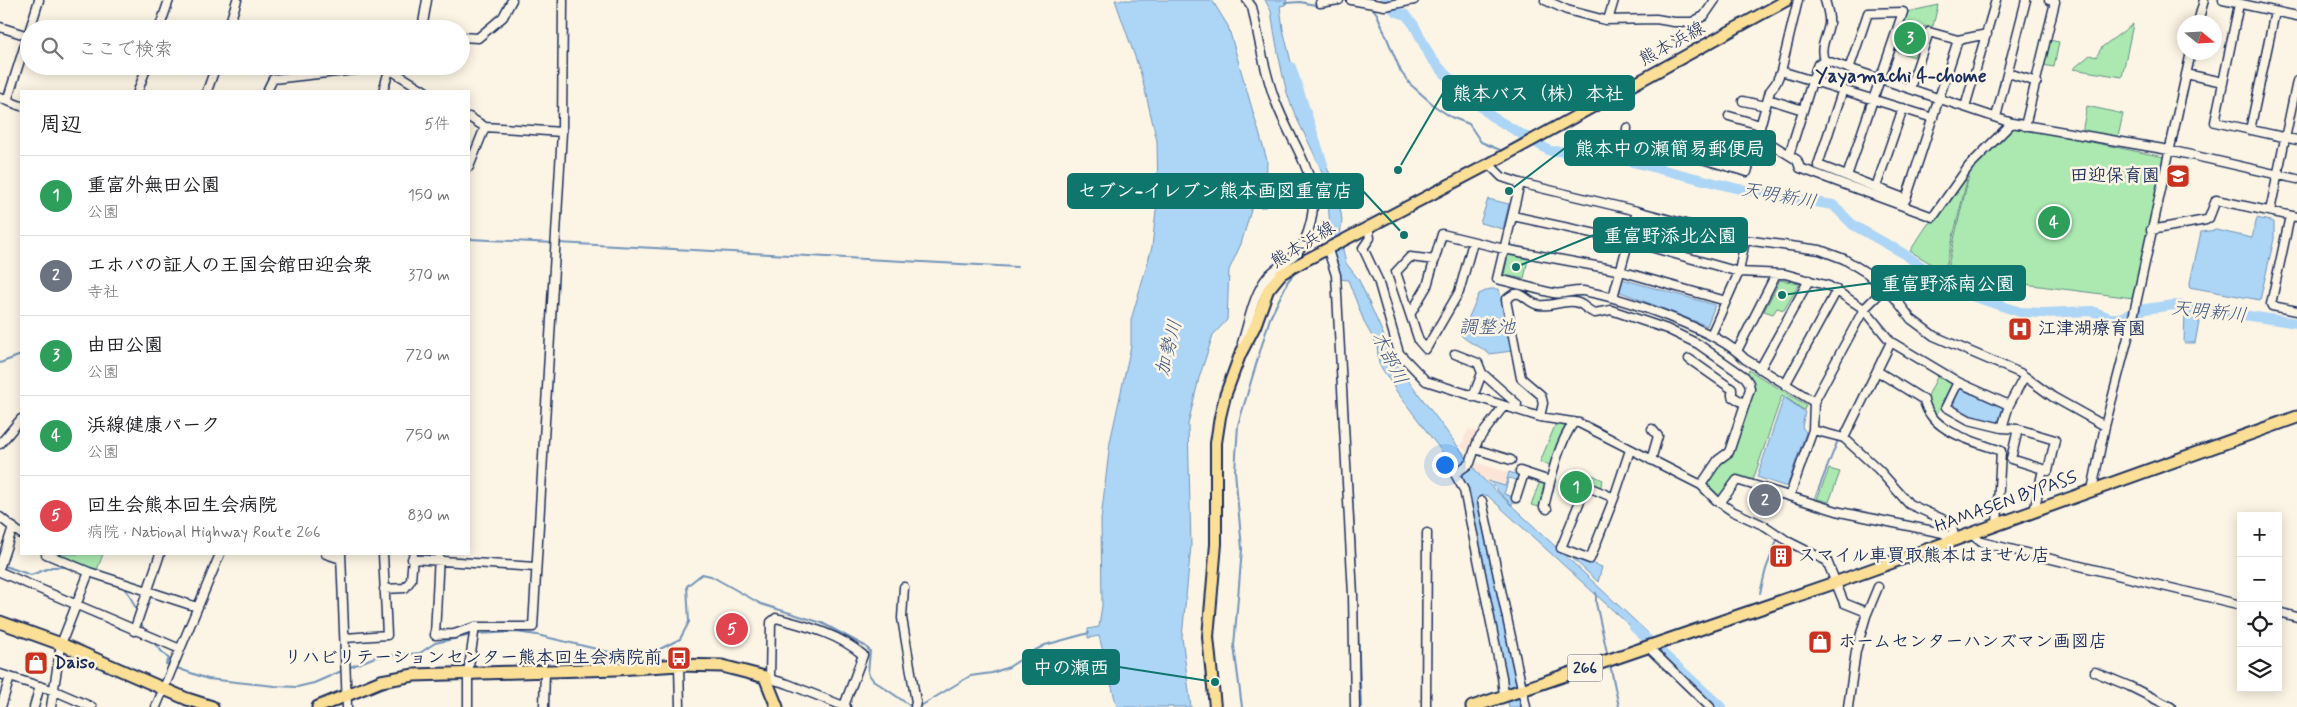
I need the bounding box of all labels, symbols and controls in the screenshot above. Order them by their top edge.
north arrow [2177,15,2222,60]
street label: 熊本浜線 [1635,16,1709,72]
pin: 3 [1894,19,1926,57]
search box [20,20,470,75]
icon: search [38,34,66,62]
text: ここで検索 [78,37,173,62]
district label: Yayamachi 4-chome [1815,64,1987,89]
callout: 熊本バス（株）本社 [1443,76,1634,110]
text: 熊本バス（株）本社 [1452,82,1624,107]
text: 周辺 [40,111,82,139]
text: 5件 [424,114,450,135]
callout: 熊本中の瀬簡易郵便局 [1565,131,1775,165]
text: 熊本中の瀬簡易郵便局 [1575,137,1765,162]
school or university icon: 田迎保育園 [2165,163,2191,189]
place label: 田迎保育園 [2070,164,2160,188]
text: 重富外無田公園 [87,173,220,198]
callout: セブン-イレブン熊本画図重富店 [1068,174,1363,208]
water label: 天明新川 [1739,177,1819,215]
text: セブン-イレブン熊本画図重富店 [1078,179,1352,204]
text: 1 [52,185,60,206]
text: 150 m [408,185,450,206]
text: 公園 [87,202,119,223]
pin: 4 [2038,203,2070,241]
street label: 熊本浜線 [1266,216,1340,274]
callout: 重富野添北公園 [1594,218,1747,252]
text: 重富野添北公園 [1603,224,1737,249]
text: エホバの証人の王国会館田迎会衆 [87,253,372,278]
text: 2 [52,265,60,286]
text: 370 m [408,265,450,286]
callout: 重富野添南公園 [1872,266,2025,300]
text: 重富野添南公園 [1881,272,2015,297]
text: 寺社 [87,282,119,303]
water label: 天明新川 [2170,296,2248,328]
water label: 調整池 [1458,315,1516,340]
hospital icon: 江津湖療育園 [2007,316,2033,342]
water label: 加勢川 [1150,317,1188,379]
place label: 江津湖療育園 [2038,317,2146,341]
water label: 木部川 [1365,327,1413,389]
text: 由田公園 [87,333,163,358]
text: 3 [52,345,60,366]
text: 720 m [405,345,450,366]
text: 公園 [87,362,119,383]
text: 浜線健康パーク [87,413,220,438]
text: 4 [51,425,61,446]
text: 750 m [405,425,450,446]
text: 公園 [87,442,119,463]
your location [1432,452,1458,478]
street label: HAMASEN BYPASS [1931,465,2081,539]
pin: 1 [1560,468,1592,506]
pin: 2 [1749,481,1781,519]
text: 回生会熊本回生会病院 [87,493,277,518]
text: 5 [51,505,61,526]
text: 830 m [408,505,450,526]
map controls [2237,512,2282,692]
button: + [2237,512,2282,557]
text: 病院 · National Highway Route 266 [87,522,321,543]
building icon: スマイル車買取熊本はません店 [1768,543,1794,569]
place label: スマイル車買取熊本はません店 [1798,544,2050,568]
button: − [2237,557,2282,602]
button: locate [2237,602,2282,647]
pin: 5 [716,610,748,648]
shop icon: ホームセンターハンズマン画図店 [1807,629,1833,655]
place label: ホームセンターハンズマン画図店 [1838,630,2107,654]
bus stop icon: リハビリテーションセンター熊本回生会病院前 [666,645,692,671]
place label: リハビリテーションセンター熊本回生会病院前 [284,646,662,670]
button: layers [2237,647,2282,692]
shop icon: Daiso [23,650,49,676]
callout: 中の瀬西 [1023,650,1119,684]
place label: Daiso [54,651,95,675]
road number: 266 [1568,654,1602,681]
text: 中の瀬西 [1033,656,1109,681]

